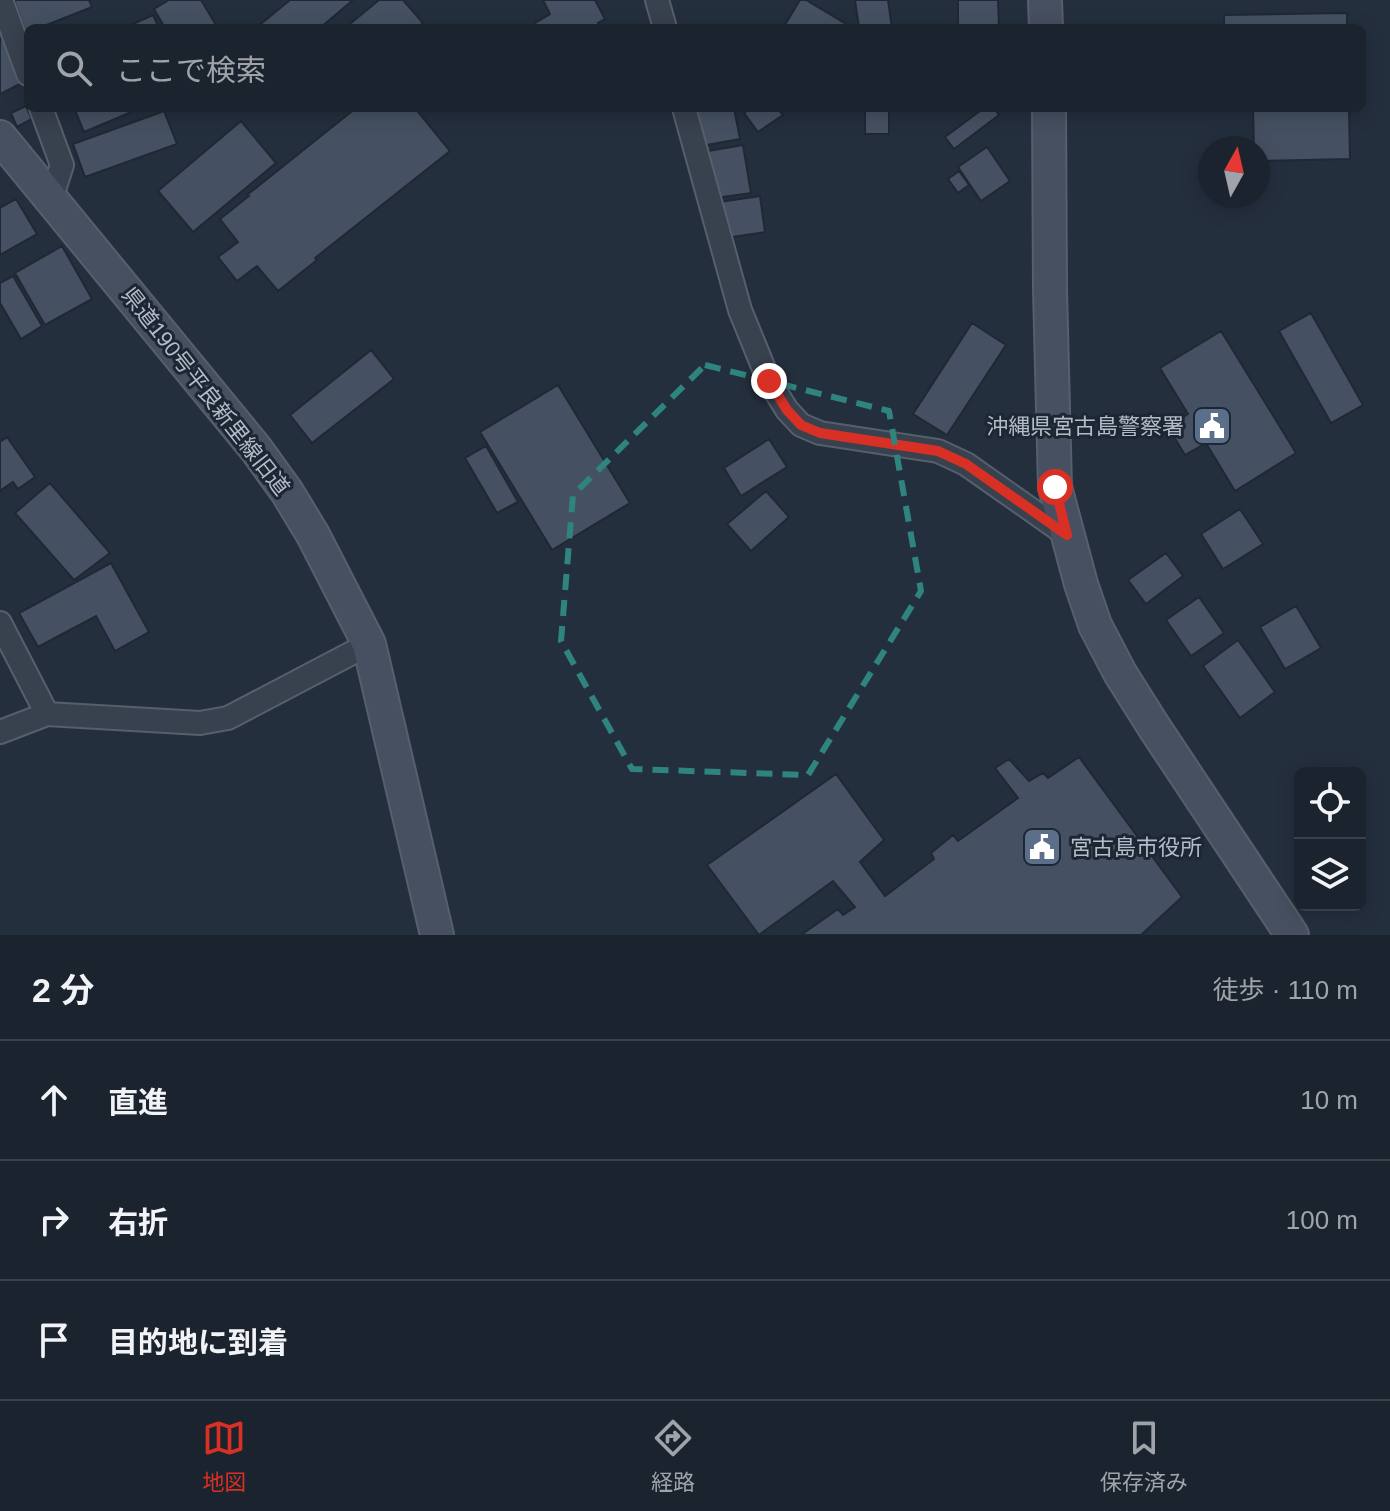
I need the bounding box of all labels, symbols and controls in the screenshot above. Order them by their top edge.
search box [24,24,1366,112]
icon: search [52,46,96,90]
text: ここで検索 [116,54,266,87]
north arrow [1198,136,1270,208]
street label: 県道190号平良新里線旧道 [117,282,294,500]
route end [751,363,787,399]
public building icon: 沖縄県宮古島警察署 [1191,405,1233,447]
place label: 沖縄県宮古島警察署 [986,414,1184,439]
route start [1037,469,1073,505]
map controls [1294,767,1366,911]
button: locate [1294,767,1366,839]
public building icon: 宮古島市役所 [1021,826,1063,868]
place label: 宮古島市役所 [1070,835,1202,860]
button: layers [1294,839,1366,911]
text: 2 分 [32,971,94,1009]
text: 徒歩 · 110 m [1213,975,1358,1005]
icon: ahead [32,1078,76,1122]
text: 10 m [1300,1085,1358,1115]
text: 直進 [108,1086,168,1119]
icon: right [32,1198,76,1242]
text: 100 m [1286,1205,1358,1235]
text: 右折 [108,1206,168,1239]
icon: arrive [32,1318,76,1362]
text: 目的地に到着 [108,1326,288,1359]
tab: 地図 [202,1416,246,1496]
tab: 経路 [651,1416,695,1496]
tab: 保存済み [1100,1416,1188,1496]

